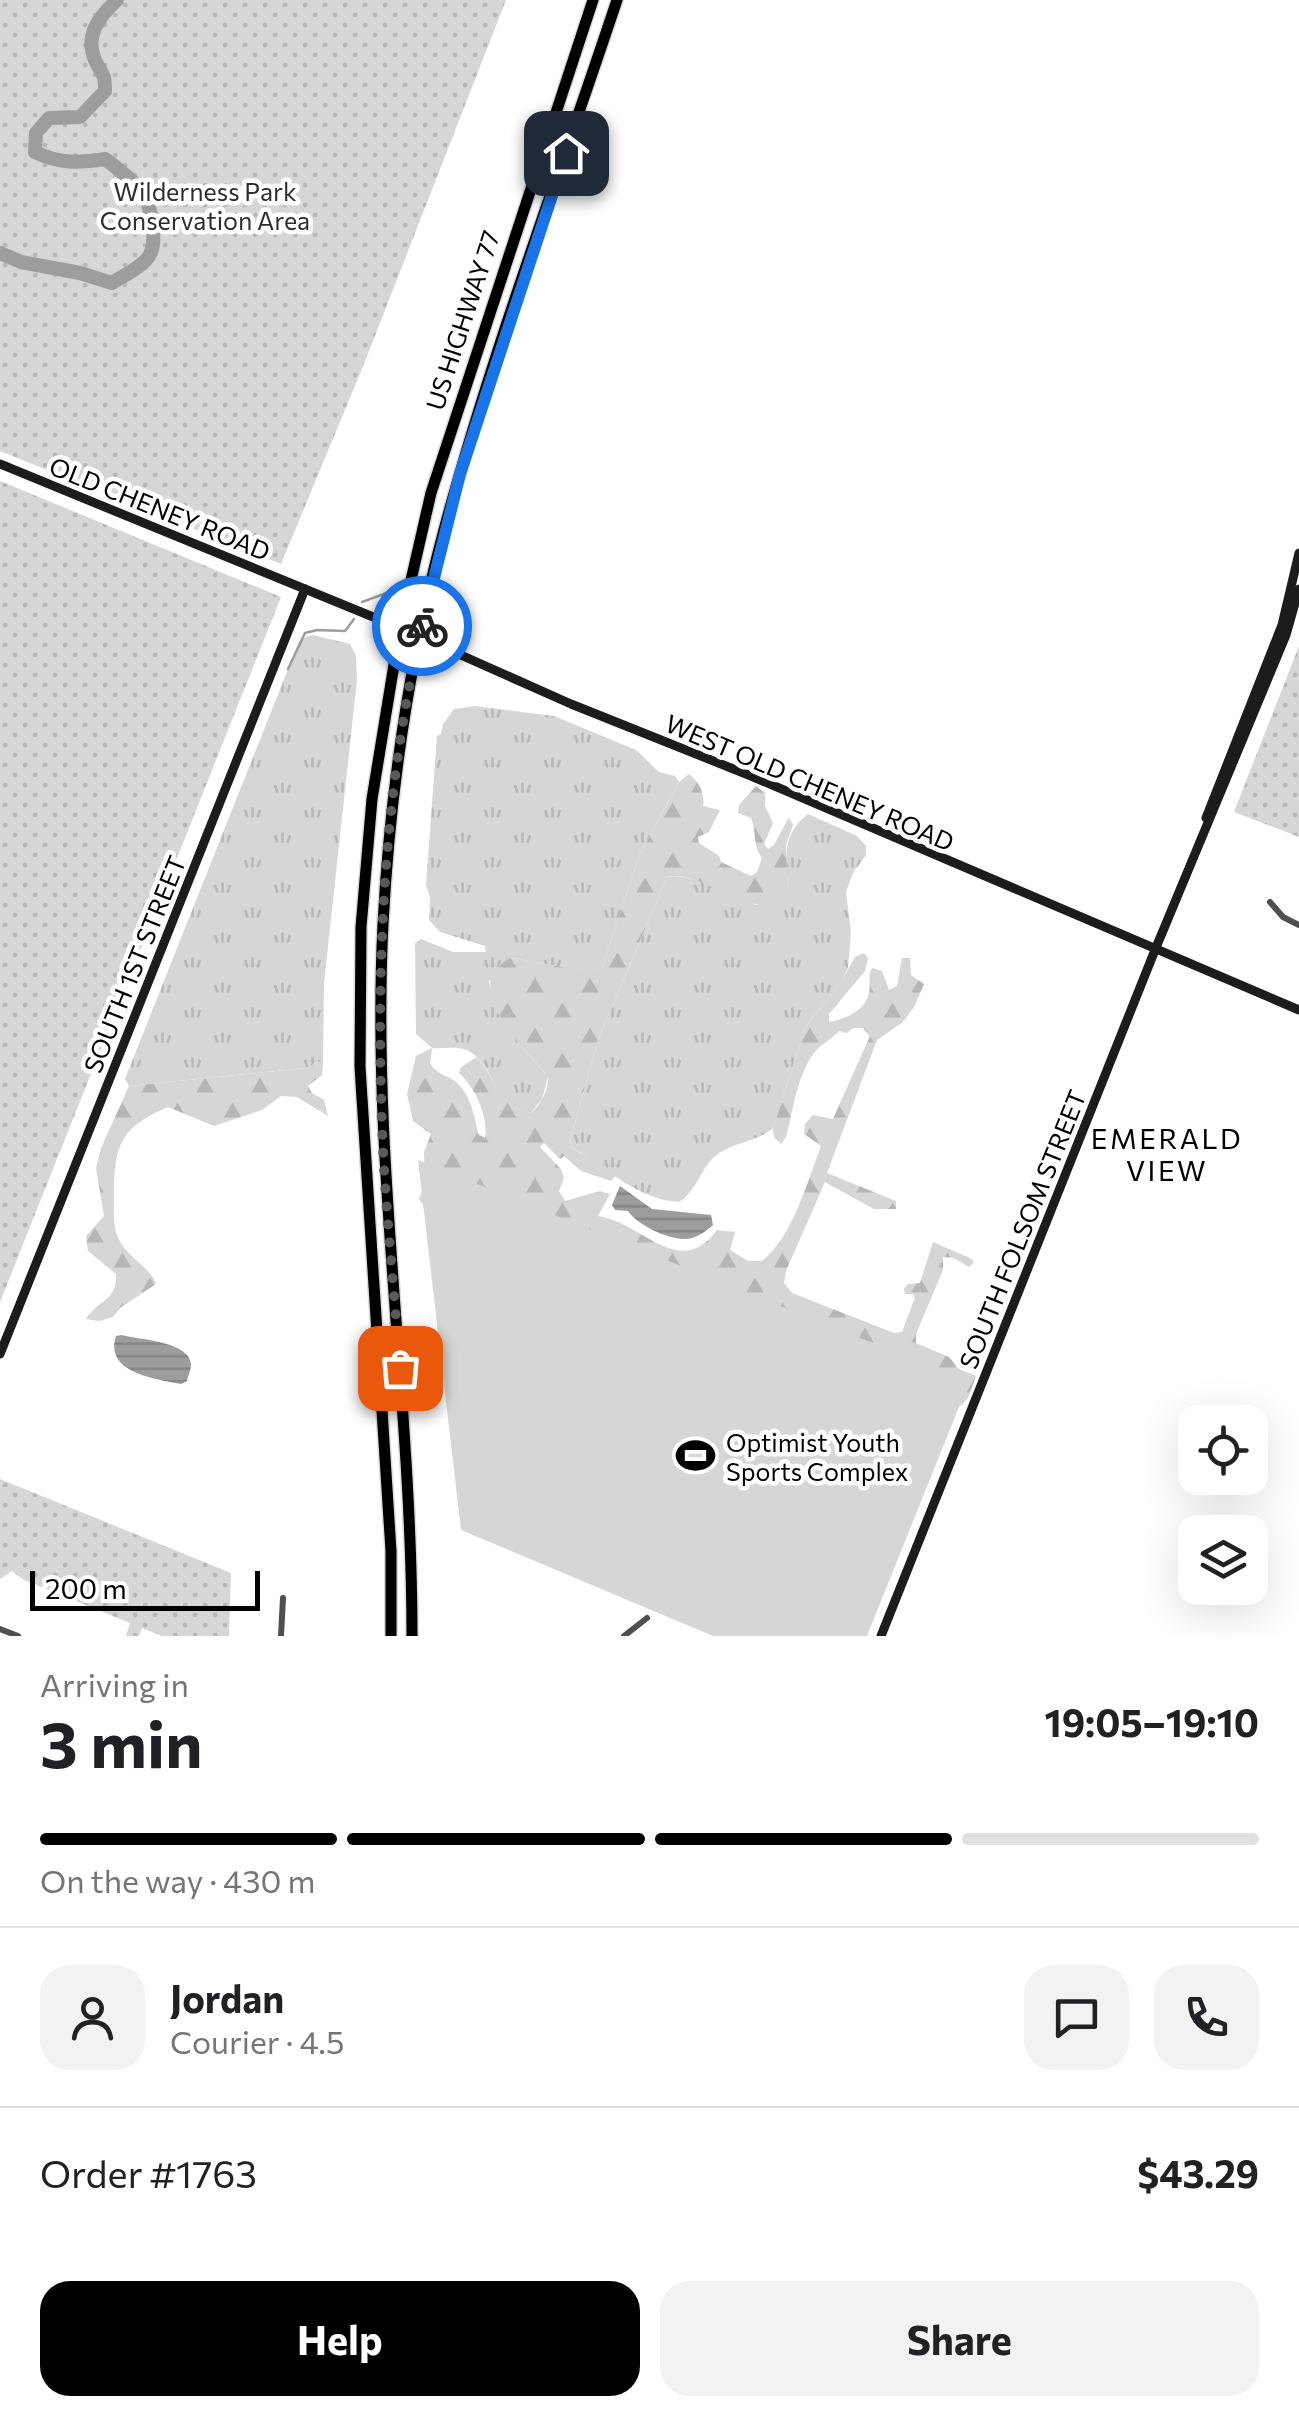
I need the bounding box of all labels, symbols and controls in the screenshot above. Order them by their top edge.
pin [524,111,609,196]
icon: home [539,126,594,181]
park label: Wilderness Park Conservation Area [100,176,310,235]
street label: US HIGHWAY 77 [419,227,505,413]
street label: OLD CHENEY ROAD [45,450,275,566]
courier [372,576,472,676]
icon: bike [395,599,450,654]
street label: WEST OLD CHENEY ROAD [661,708,959,856]
street label: SOUTH 1ST STREET [77,851,191,1077]
street label: SOUTH FOLSOM STREET [952,1085,1092,1373]
district label: EMERALD VIEW [1091,1121,1243,1187]
pin [358,1326,443,1411]
icon: bag [373,1341,428,1396]
map controls [1178,1405,1268,1605]
button: locate [1178,1405,1268,1495]
place label: Optimist Youth Sports Complex [726,1427,908,1486]
sports icon: Optimist Youth Sports Complex [675,1435,717,1477]
button: layers [1178,1515,1268,1605]
scale bar [30,1566,260,1610]
text: 200 m [45,1571,127,1605]
text: Arriving in [40,1664,189,1704]
text: 19:05–19:10 [1044,1698,1259,1745]
text: 3 min [40,1702,203,1781]
text: On the way · 430 m [40,1860,316,1900]
button: person [40,1965,145,2070]
button: chat [1024,1965,1129,2070]
button: phone [1154,1965,1259,2070]
text: Jordan [170,1974,284,2021]
text: Courier · 4.5 [170,2021,344,2061]
text: Order #1763 [40,2149,257,2196]
text: $43.29 [1137,2149,1259,2196]
button: Help [40,2281,640,2396]
button: Share [660,2281,1259,2396]

